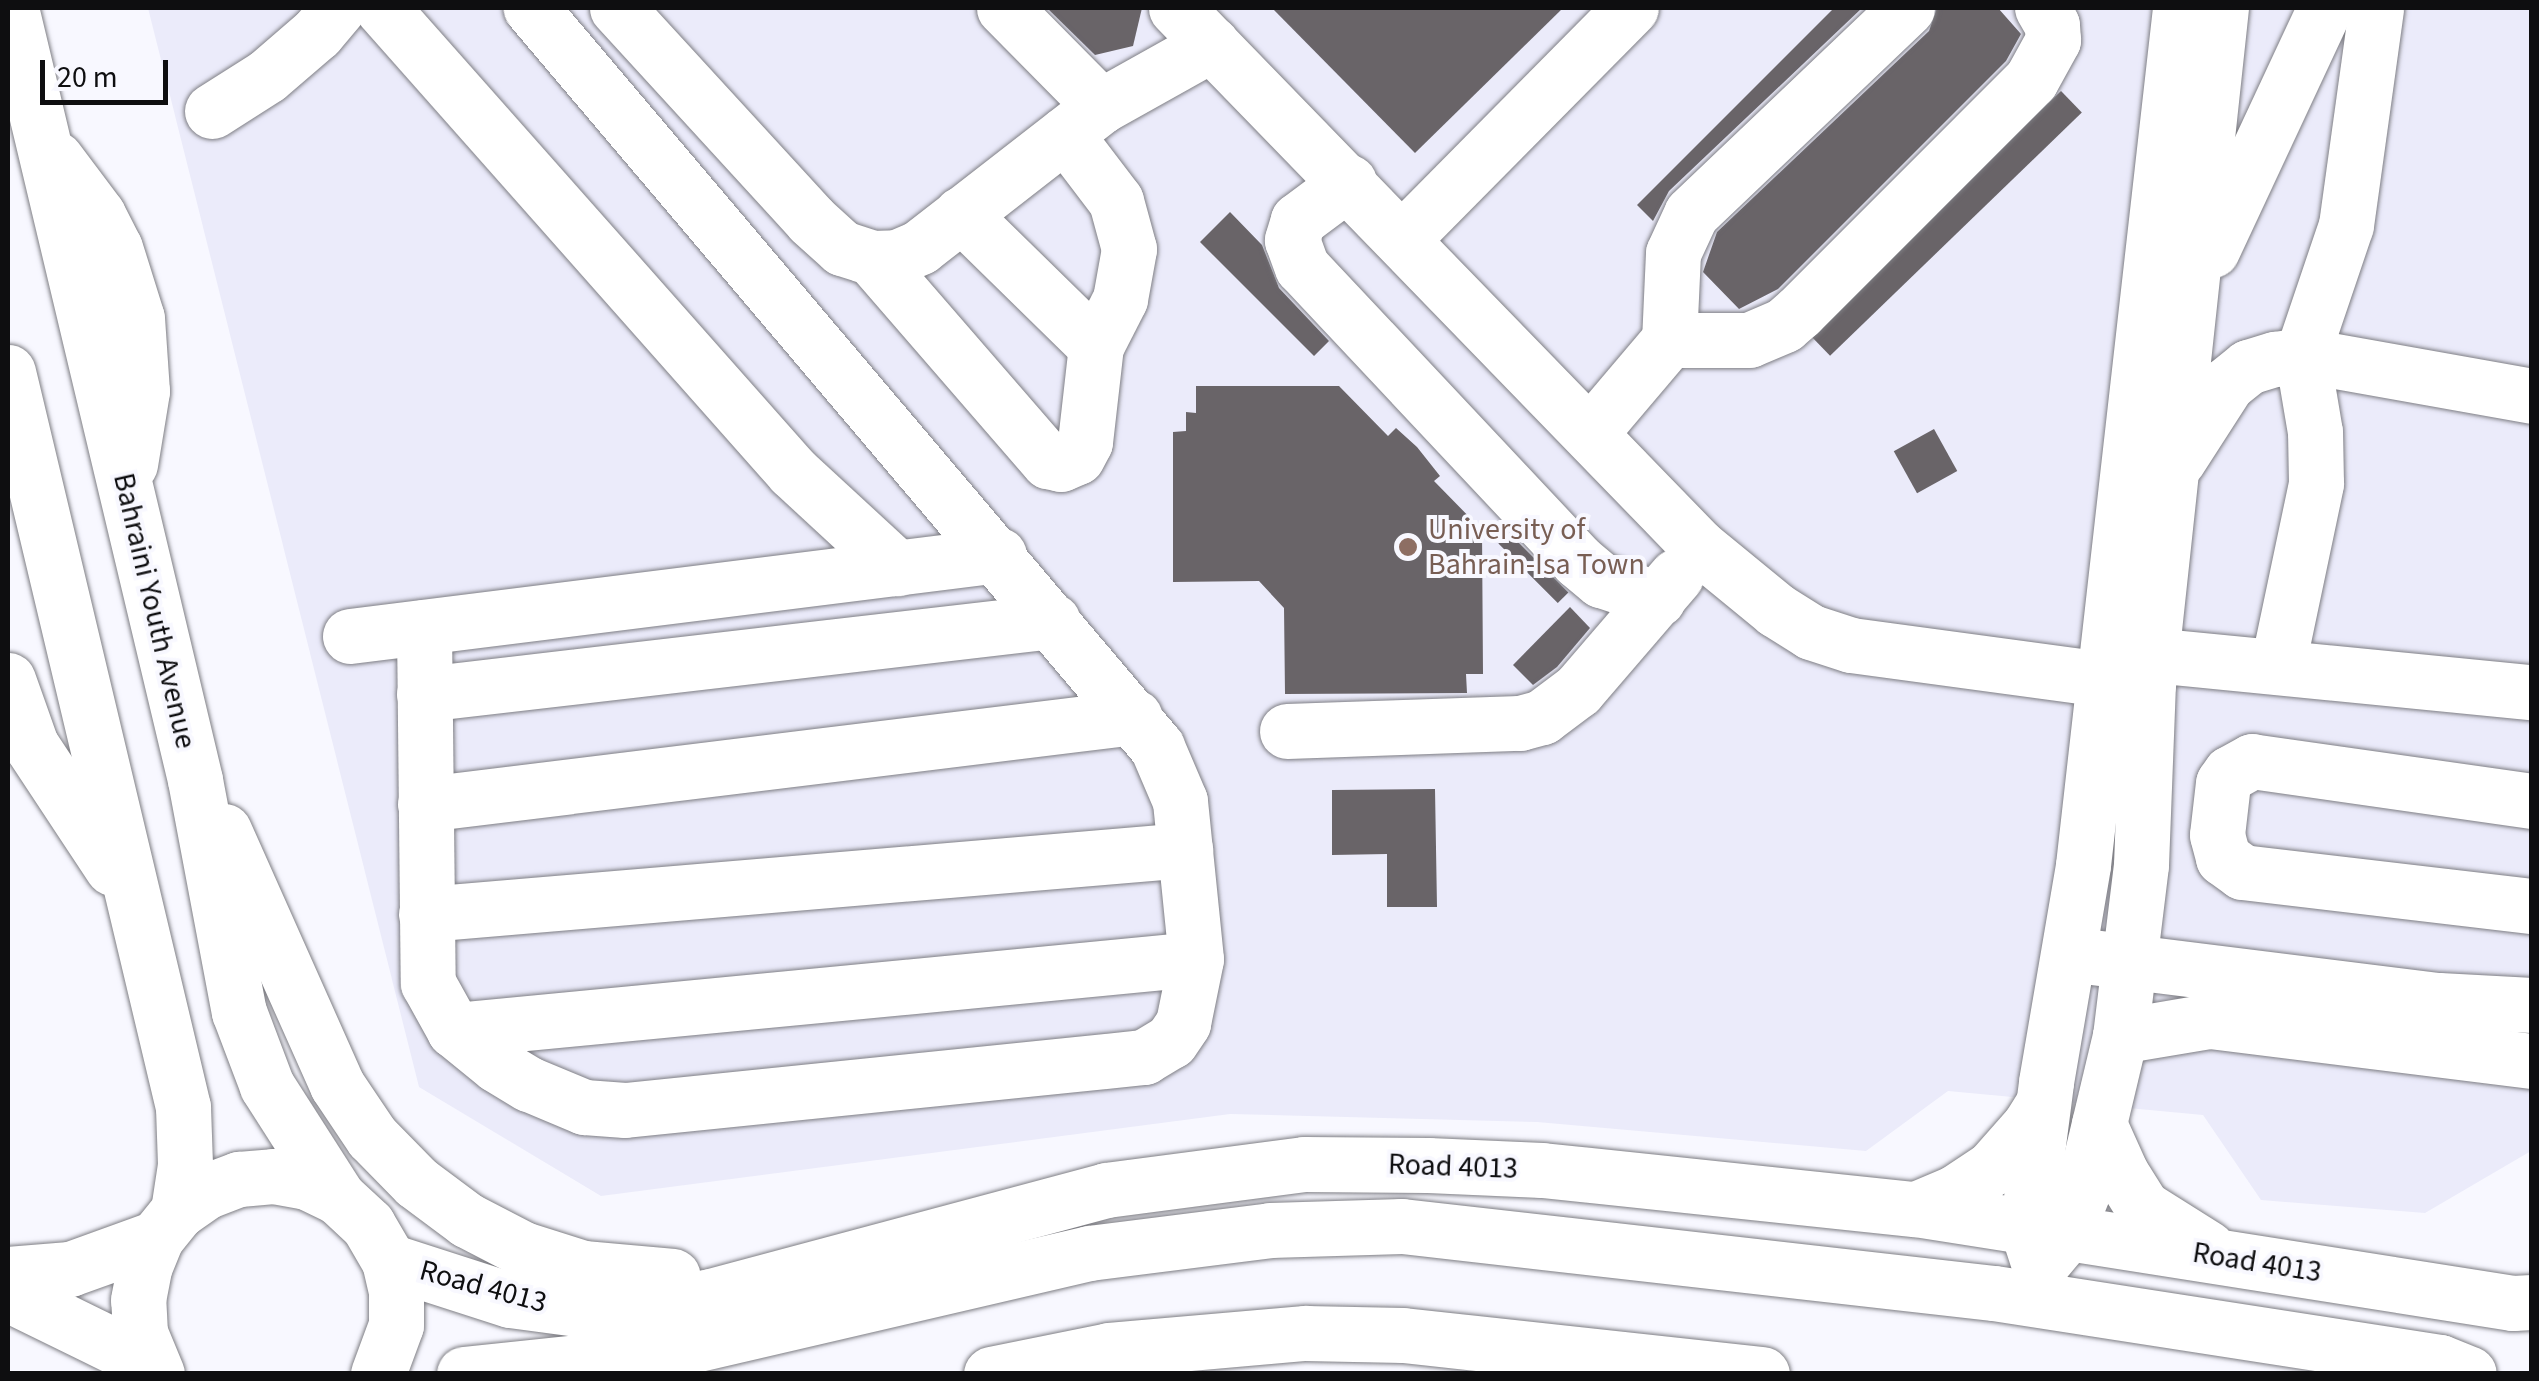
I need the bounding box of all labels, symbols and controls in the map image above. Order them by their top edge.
scale bar [45,40,172,102]
text: 20 m [57,56,118,99]
street label: Bahraini Youth Avenue [105,470,203,752]
place label: University of Bahrain-Isa Town [1428,512,1645,582]
marker: University of Bahrain-Isa Town [1397,536,1419,558]
street label: Road 4013 [1387,1147,1519,1187]
street label: Road 4013 [2190,1235,2324,1291]
street label: Road 4013 [416,1253,550,1321]

